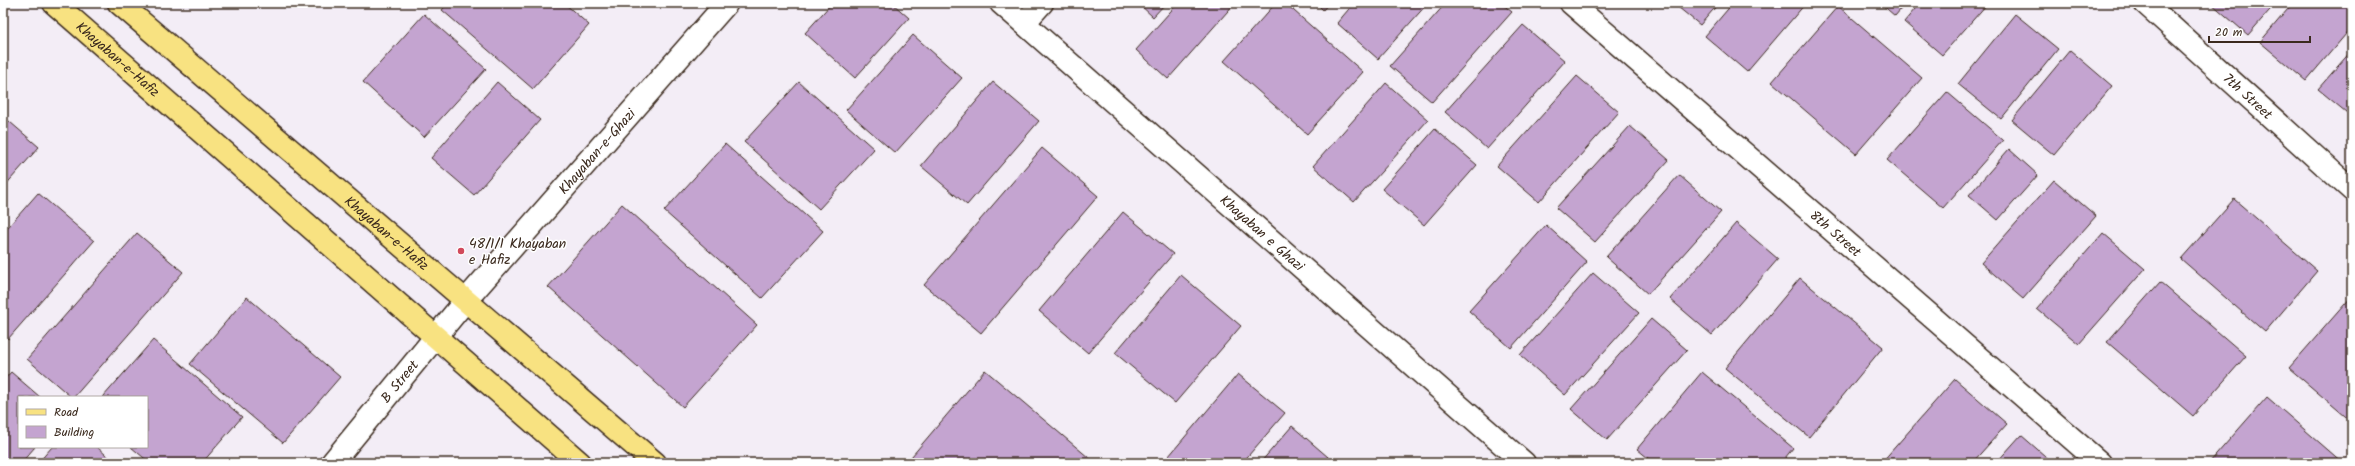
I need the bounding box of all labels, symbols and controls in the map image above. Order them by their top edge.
street label: Khayaban-e-Hafiz [70,17,164,103]
scale bar [2209,18,2310,44]
text: 20 m [2215,23,2243,42]
street label: 7th Street [2218,68,2278,126]
street label: Khayaban-e-Ghazi [553,104,642,200]
street label: Khayaban e Ghazi [1214,190,1309,277]
street label: Khayaban-e-Hafiz [339,191,433,276]
street label: 8th Street [1804,205,1866,263]
place label: 48/1/1 Khayaban e Hafiz [469,233,566,271]
marker: 48/1/1 Khayaban e Hafiz [456,246,466,256]
street label: B Street [376,355,425,408]
legend [18,396,148,448]
text: Road [54,403,79,422]
text: Building [54,423,94,442]

